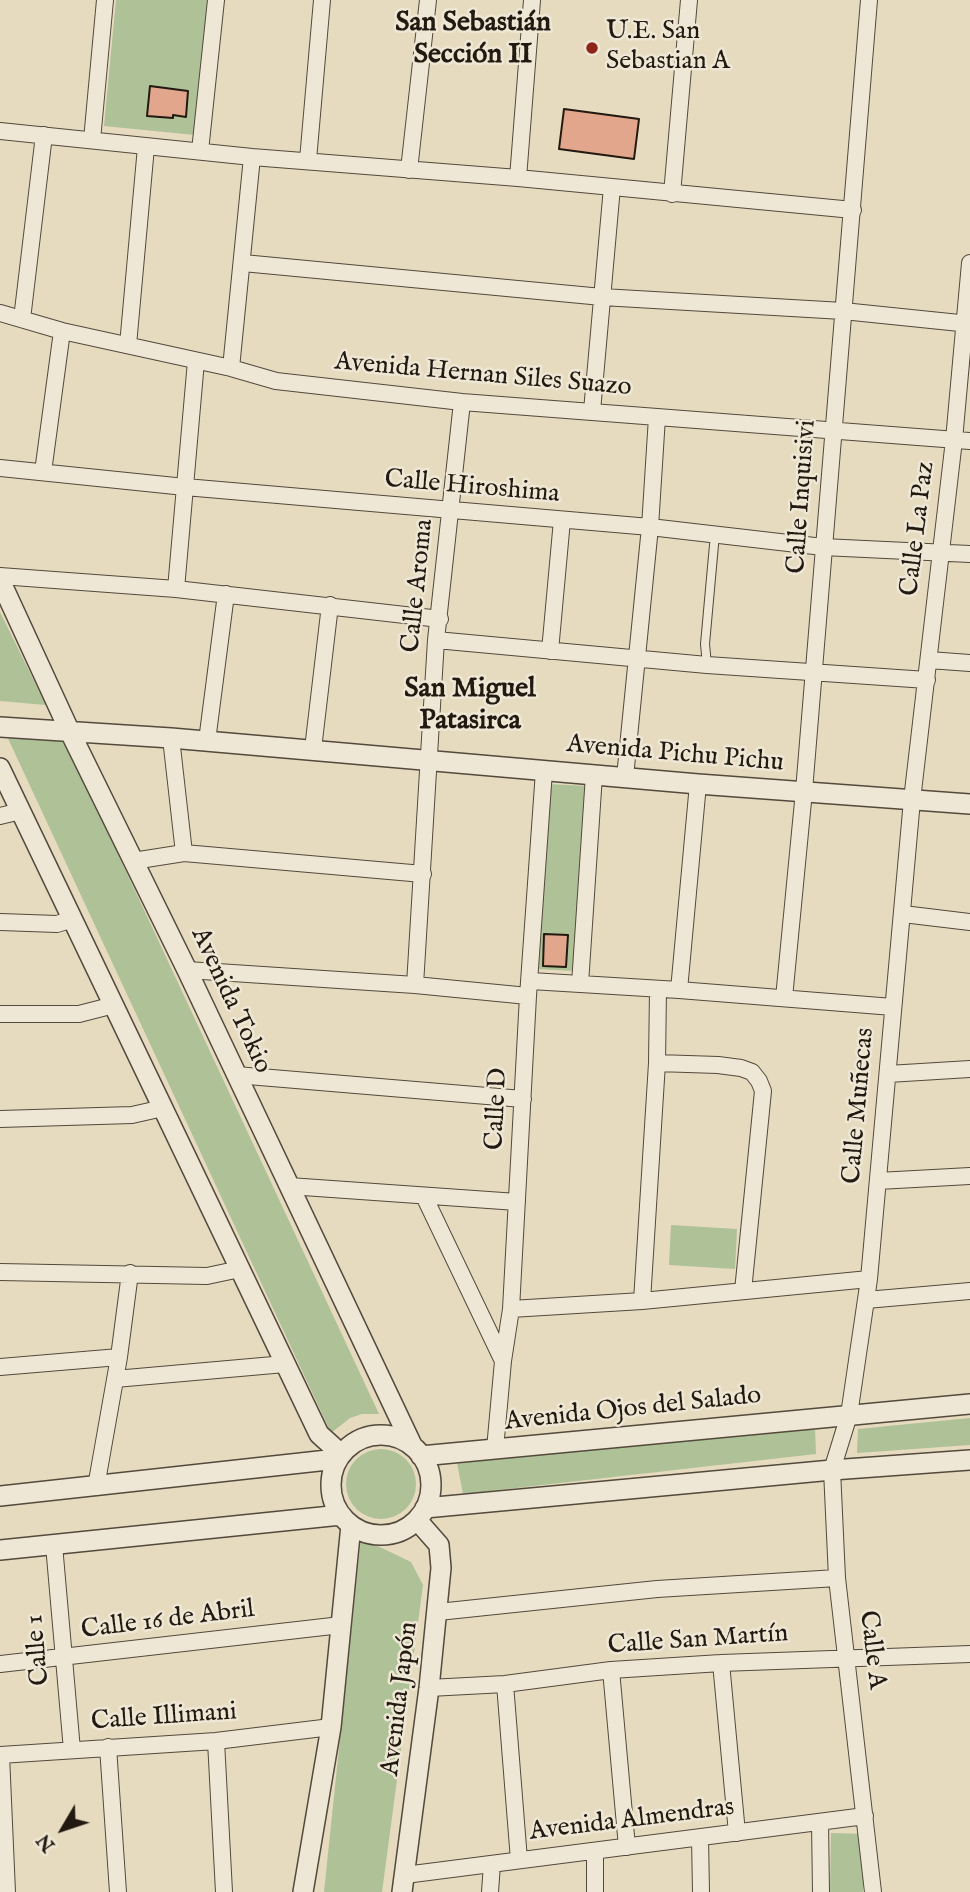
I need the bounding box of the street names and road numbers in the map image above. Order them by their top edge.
street label: Avenida Hernan Siles Suazo [333,347,633,405]
street label: Calle Inquisivi [782,419,824,575]
street label: Calle La Paz [895,460,943,598]
street label: Calle Hiroshima [383,465,561,511]
street label: Calle Aroma [396,518,442,654]
street label: Avenida Pichu Pichu [565,730,785,780]
street label: Avenida Tokio [183,923,277,1079]
street label: Calle Muñecas [838,1027,882,1185]
street label: Calle D [480,1067,516,1151]
street label: Avenida Ojos del Salado [503,1381,763,1439]
street label: Calle 16 de Abril [80,1595,256,1647]
street label: Calle A [851,1609,891,1691]
street label: Calle 1 [20,1613,58,1687]
street label: Calle San Martín [607,1619,789,1663]
street label: Avenida Japón [376,1620,426,1778]
street label: Calle Illimani [90,1697,238,1739]
street label: Avenida Almendras [528,1793,736,1849]

